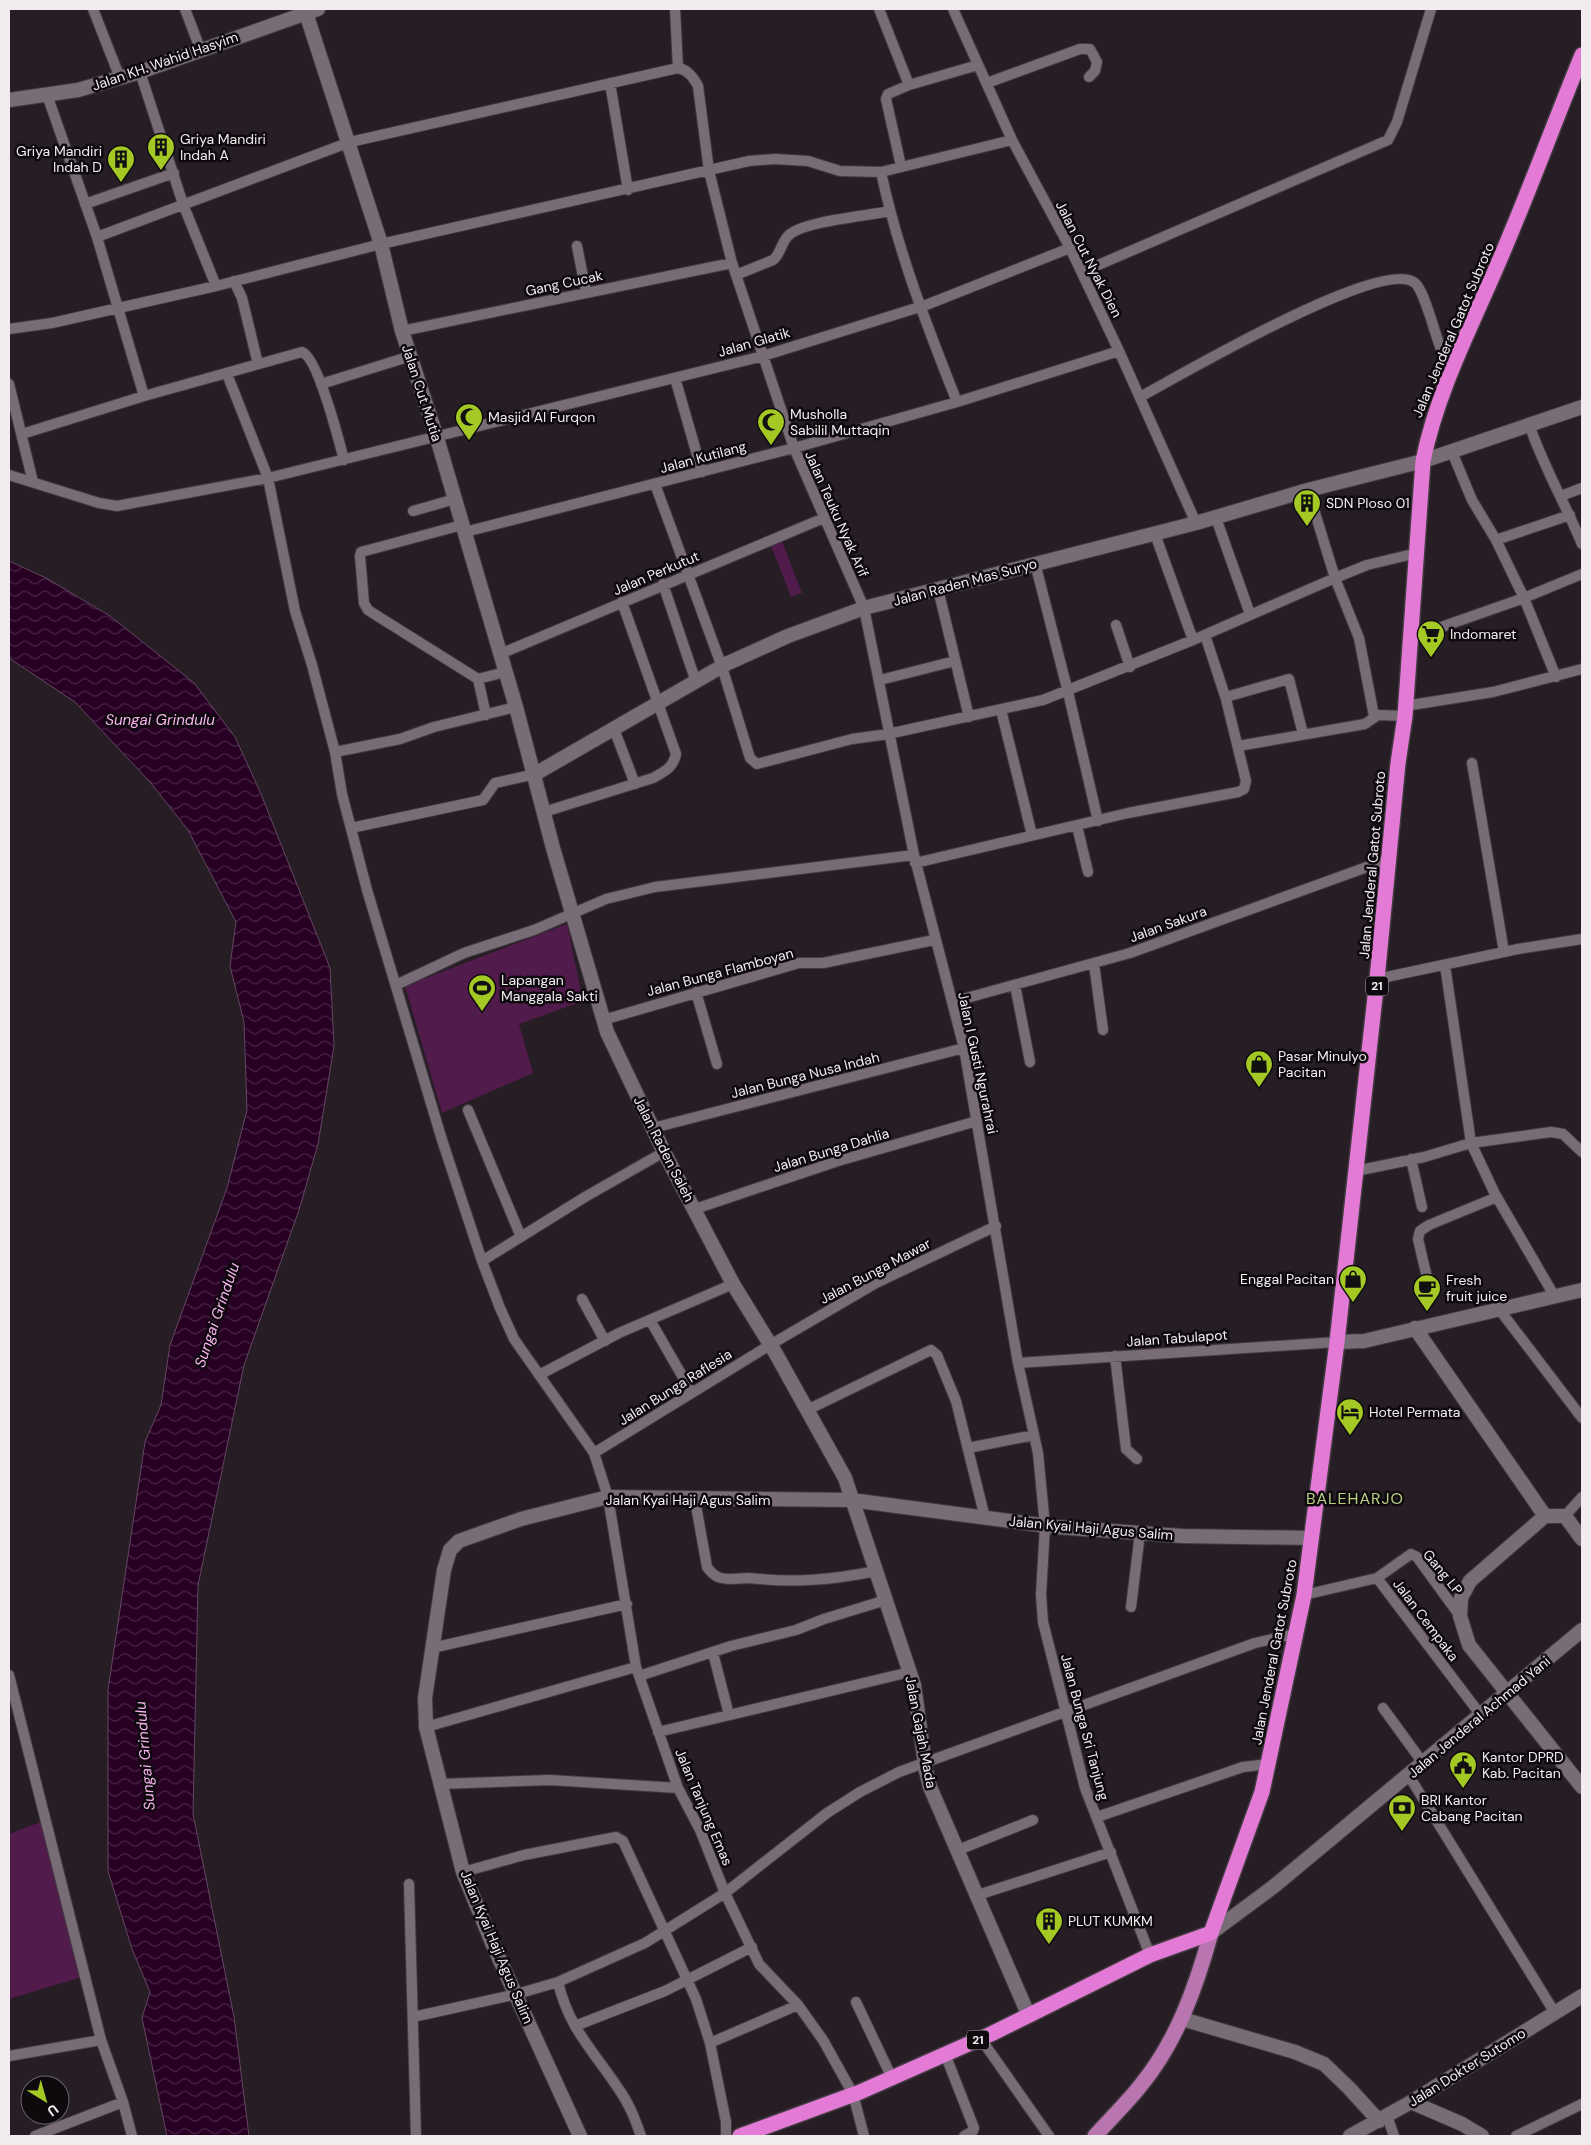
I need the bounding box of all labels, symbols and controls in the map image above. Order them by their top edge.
street label: Jalan KH. Wahid Hasyim [90,28,240,94]
place label: Griya Mandiri Indah A [180,130,266,164]
building icon: Griya Mandiri Indah A [146,132,176,171]
place label: Griya Mandiri Indah D [16,142,102,176]
building icon: Griya Mandiri Indah D [106,144,136,183]
street label: Jalan Cut Nyak Dien [1052,198,1126,320]
street label: Jalan Jenderal Gatot Subroto [1408,240,1498,420]
street label: Gang Cucak [524,266,604,300]
street label: Jalan Glatik [716,323,792,361]
street label: Jalan Cut Mutia [398,342,446,444]
mosque icon: Masjid Al Furqon [454,402,484,441]
place label: Musholla Sabilil Muttaqin [790,405,890,439]
mosque icon: Musholla Sabilil Muttaqin [756,407,786,446]
place label: Masjid Al Furqon [488,408,595,426]
street label: Jalan Kutilang [658,437,748,477]
street label: Jalan Teuku Nyak Arif [801,448,873,580]
building icon: SDN Ploso 01 [1292,488,1322,527]
place label: SDN Ploso 01 [1326,494,1410,512]
street label: Jalan Perkutut [610,547,702,599]
street label: Jalan Raden Mas Suryo [891,554,1039,610]
supermarket icon: Indomaret [1416,619,1446,658]
place label: Indomaret [1450,625,1517,643]
water label: Sungai Grindulu [105,710,215,730]
street label: Jalan Jenderal Gatot Subroto [1355,770,1389,960]
street label: Jalan Sakura [1127,902,1209,946]
street label: Jalan Bunga Flamboyan [645,944,795,1000]
place label: Lapangan Manggala Sakti [501,971,598,1005]
sports icon: Lapangan Manggala Sakti [467,973,497,1012]
road number: 21 [1366,976,1388,996]
street label: Jalan I Gusti Ngurahrai [954,990,1002,1136]
place label: Pasar Minulyo Pacitan [1278,1047,1367,1081]
street label: Jalan Bunga Nusa Indah [729,1048,881,1102]
shop icon: Pasar Minulyo Pacitan [1244,1049,1274,1088]
street label: Jalan Raden Saleh [630,1093,698,1205]
street label: Jalan Bunga Dahlia [771,1124,891,1176]
street label: Jalan Bunga Mawar [816,1234,934,1308]
water label: Sungai Grindulu [190,1260,244,1370]
shop icon: Enggal Pacitan [1338,1264,1368,1303]
place label: Enggal Pacitan [1240,1270,1334,1288]
place label: Fresh fruit juice [1446,1271,1507,1305]
cafe icon: Fresh fruit juice [1412,1273,1442,1312]
street label: Jalan Tabulapot [1126,1325,1228,1351]
street label: Jalan Bunga Raflesia [615,1345,735,1429]
hotel icon: Hotel Permata [1335,1397,1365,1436]
place label: Hotel Permata [1369,1403,1461,1421]
district label: BALEHARJO [1306,1488,1404,1509]
street label: Jalan Kyai Haji Agus Salim [606,1491,770,1509]
street label: Jalan Kyai Haji Agus Salim [1008,1512,1174,1544]
street label: Gang LP [1419,1546,1467,1598]
street label: Jalan Jenderal Gatot Subroto [1247,1558,1301,1746]
street label: Jalan Cempaka [1389,1575,1463,1665]
street label: Jalan Bunga Sri Tanjung [1057,1652,1113,1802]
street label: Jalan Jenderal Achmad Yani [1404,1652,1554,1782]
street label: Jalan Gajah Mada [901,1674,941,1790]
water label: Sungai Grindulu [130,1700,160,1811]
street label: Jalan Tanjung Emas [671,1746,737,1868]
place label: Kantor DPRD Kab. Pacitan [1482,1748,1564,1782]
public building icon: Kantor DPRD Kab. Pacitan [1448,1750,1478,1789]
place label: BRI Kantor Cabang Pacitan [1421,1791,1523,1825]
bank icon: BRI Kantor Cabang Pacitan [1387,1793,1417,1832]
street label: Jalan Kyai Haji Agus Salim [457,1868,537,2026]
building icon: PLUT KUMKM [1034,1906,1064,1945]
place label: PLUT KUMKM [1068,1912,1153,1930]
street label: Jalan Dokter Sutomo [1405,2024,1529,2110]
road number: 21 [967,2030,989,2050]
north arrow [20,2075,70,2125]
text: U [44,2100,62,2120]

